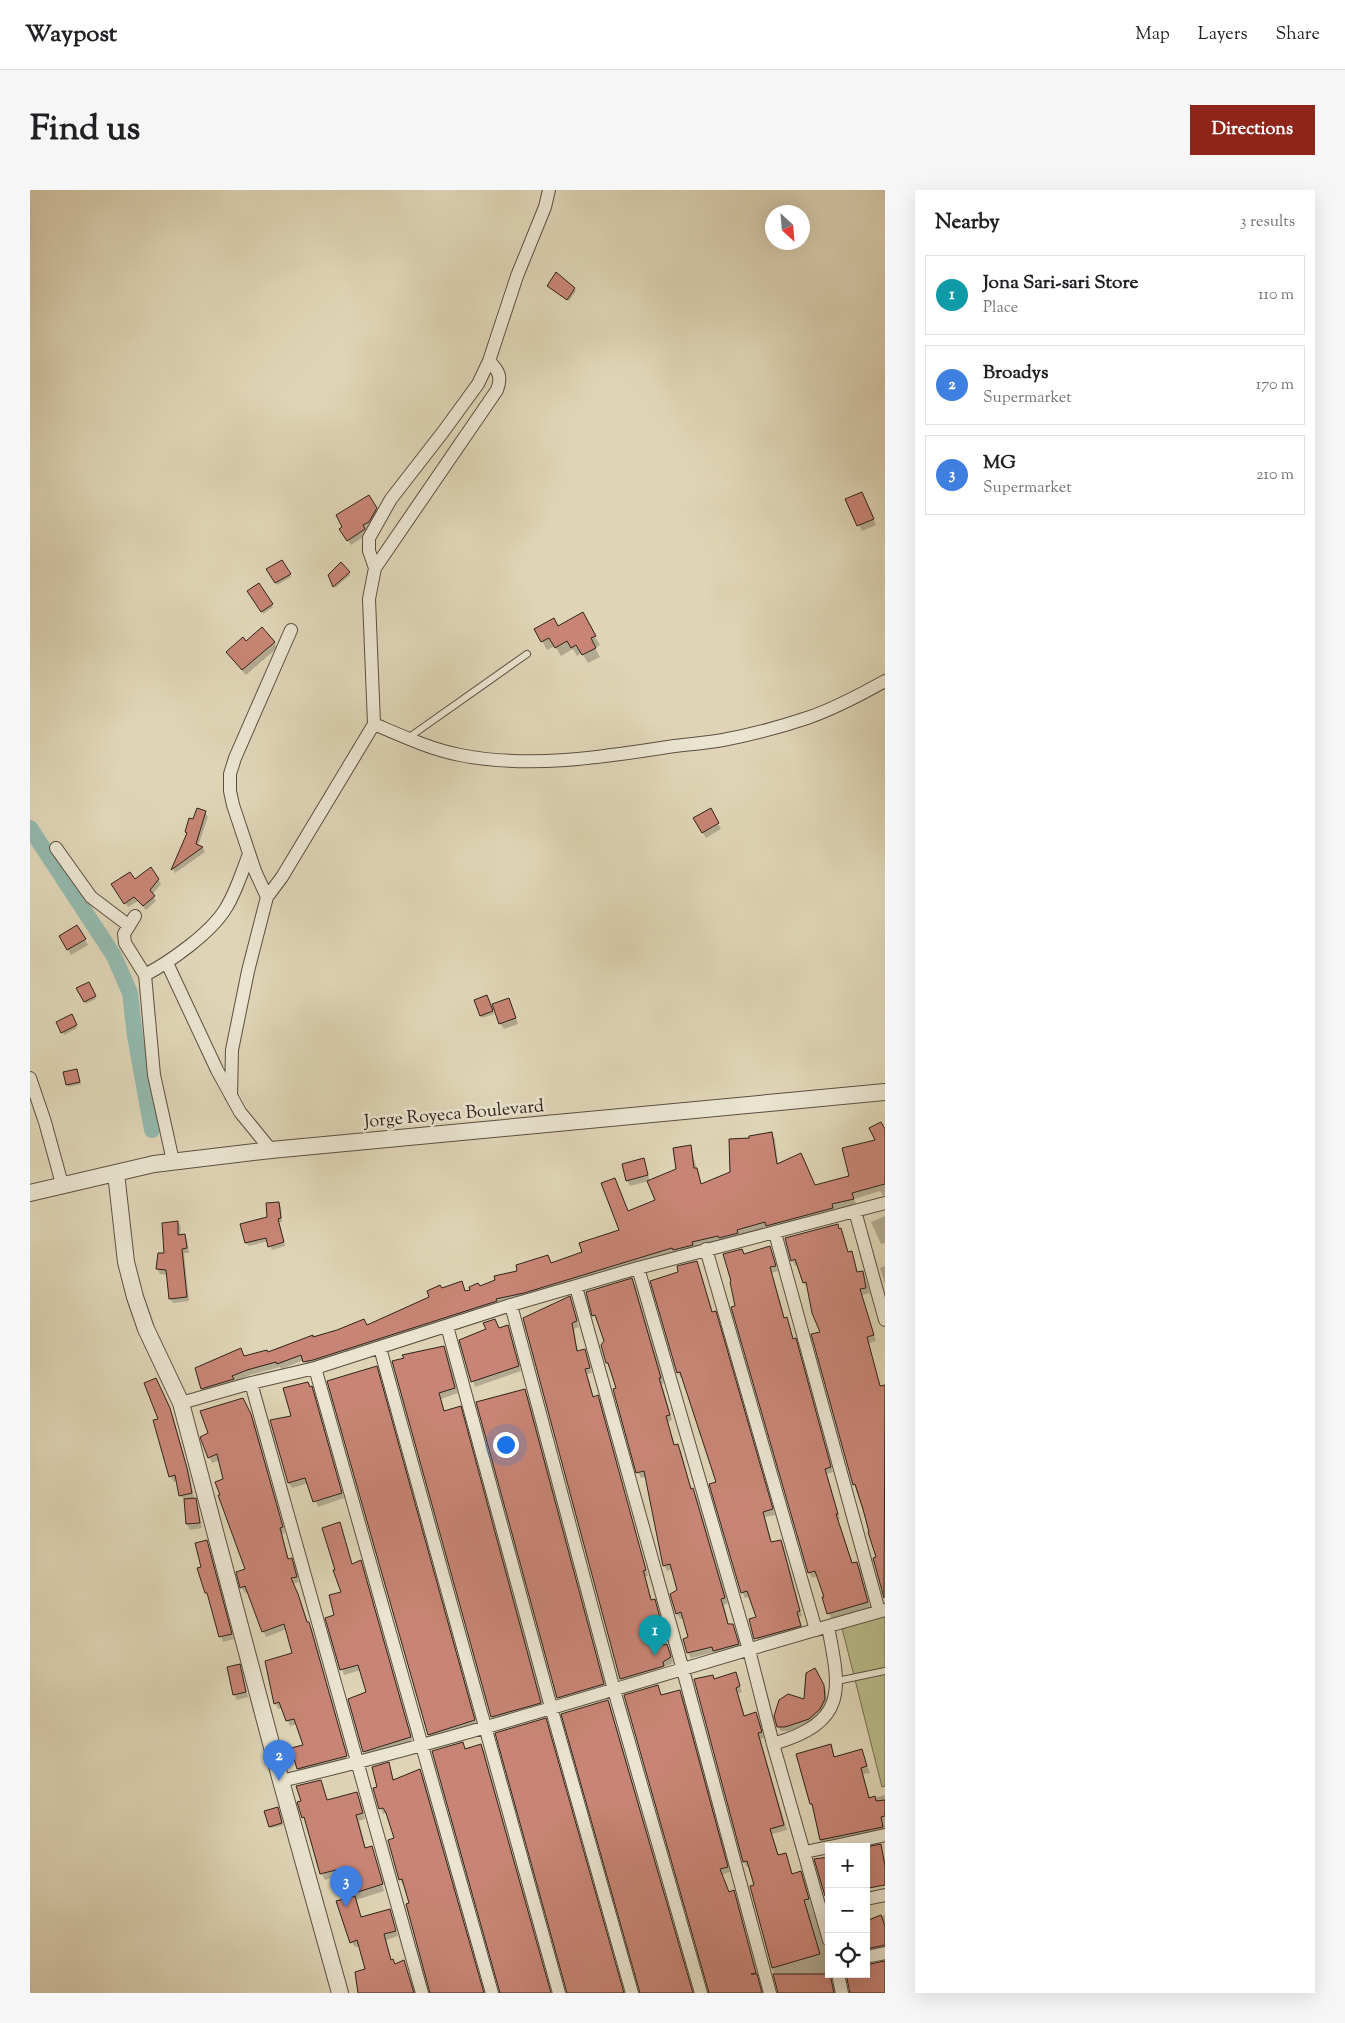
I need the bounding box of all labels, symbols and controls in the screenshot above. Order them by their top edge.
text: Waypost [25,18,117,52]
text: Map [1135,22,1170,48]
text: Layers [1198,22,1248,48]
text: Share [1276,22,1320,48]
text: Find us [30,105,140,156]
button: Directions [1190,105,1315,155]
north arrow [765,205,810,250]
text: Nearby [935,208,1000,238]
text: 3 results [1240,211,1295,234]
text: Jona Sari-sari Store [983,270,1138,297]
text: 1 [949,284,955,307]
text: 110 m [1258,284,1294,307]
text: Place [983,297,1018,320]
text: Broadys [983,360,1048,387]
text: 2 [948,374,956,397]
text: 170 m [1256,374,1294,397]
text: Supermarket [983,387,1072,410]
text: MG [983,450,1016,477]
text: 3 [949,464,955,487]
text: 210 m [1256,464,1294,487]
text: Supermarket [983,477,1072,500]
street label: Jorge Royeca Boulevard [362,1094,545,1136]
your location [493,1432,519,1458]
pin: 1 [639,1615,671,1656]
pin: 2 [263,1740,295,1781]
map controls [825,1843,870,1978]
button: + [825,1843,870,1888]
pin: 3 [330,1866,362,1907]
button: − [825,1888,870,1933]
button: locate [825,1933,870,1978]

